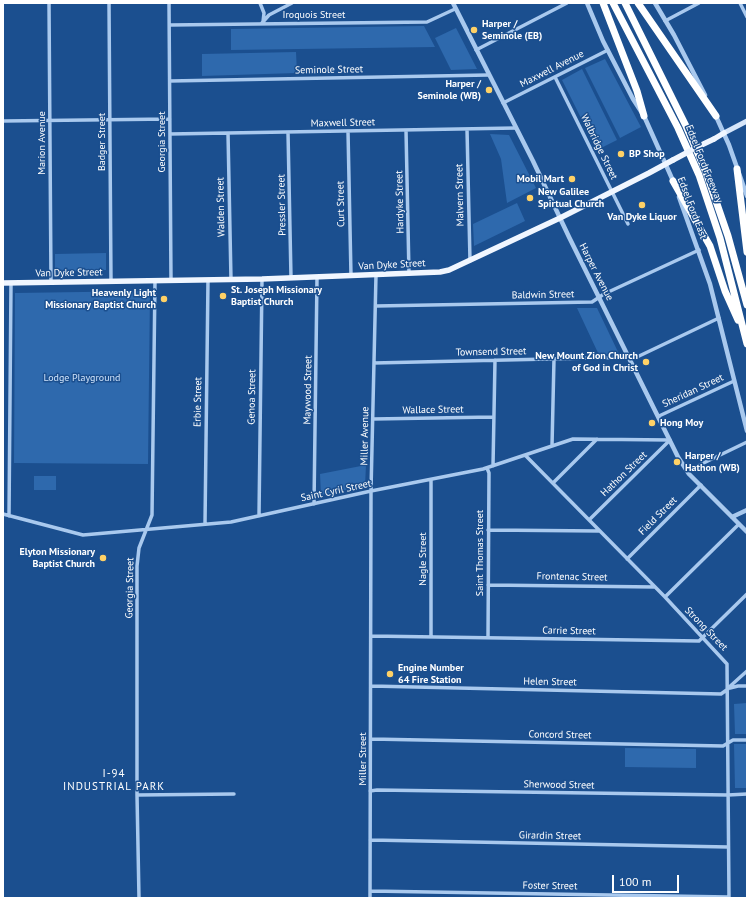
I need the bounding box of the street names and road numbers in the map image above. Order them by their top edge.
street label: Iroquois Street [283,9,345,21]
street label: Maxwell Avenue [518,48,586,90]
street label: Seminole Street [295,63,363,77]
street label: Marion Avenue [36,111,48,175]
street label: Georgia Street [156,111,168,173]
street label: Walbridge Street [578,112,620,182]
street label: Badger Street [96,113,108,171]
street label: Maxwell Street [311,116,375,130]
street label: Edsel Ford Freeway [683,123,725,205]
street label: Malvern Street [453,164,467,226]
street label: Hardyke Street [393,170,407,234]
street label: Pressler Street [275,174,289,236]
street label: Edsel Ford East [675,175,709,241]
street label: Walden Street [214,177,228,237]
street label: Curt Street [335,181,347,227]
street label: Harper Avenue [576,241,616,303]
street label: Van Dyke Street [358,257,426,273]
street label: Van Dyke Street [35,266,103,280]
street label: Baldwin Street [511,288,575,302]
street label: Townsend Street [456,345,526,359]
street label: Maywood Street [301,355,315,425]
street label: Genoa Street [246,369,258,425]
street label: Sheridan Street [661,372,725,410]
street label: Erbie Street [192,377,204,427]
street label: Wallace Street [402,403,464,417]
street label: Miller Avenue [358,406,372,466]
street label: Hathon Street [598,449,650,499]
street label: Saint Cyril Street [300,478,372,504]
street label: Field Street [636,494,680,538]
street label: Saint Thomas Street [474,510,486,596]
street label: Nagle Street [417,532,429,586]
street label: Georgia Street [123,557,137,619]
street label: Frontenac Street [536,570,608,584]
street label: Strong Street [682,605,730,653]
street label: Carrie Street [542,625,596,637]
street label: Helen Street [523,676,577,688]
street label: Concord Street [528,728,592,742]
street label: Miller Street [357,732,369,786]
street label: Sherwood Street [523,778,595,792]
street label: Girardin Street [519,829,581,843]
street label: Foster Street [523,880,577,892]

